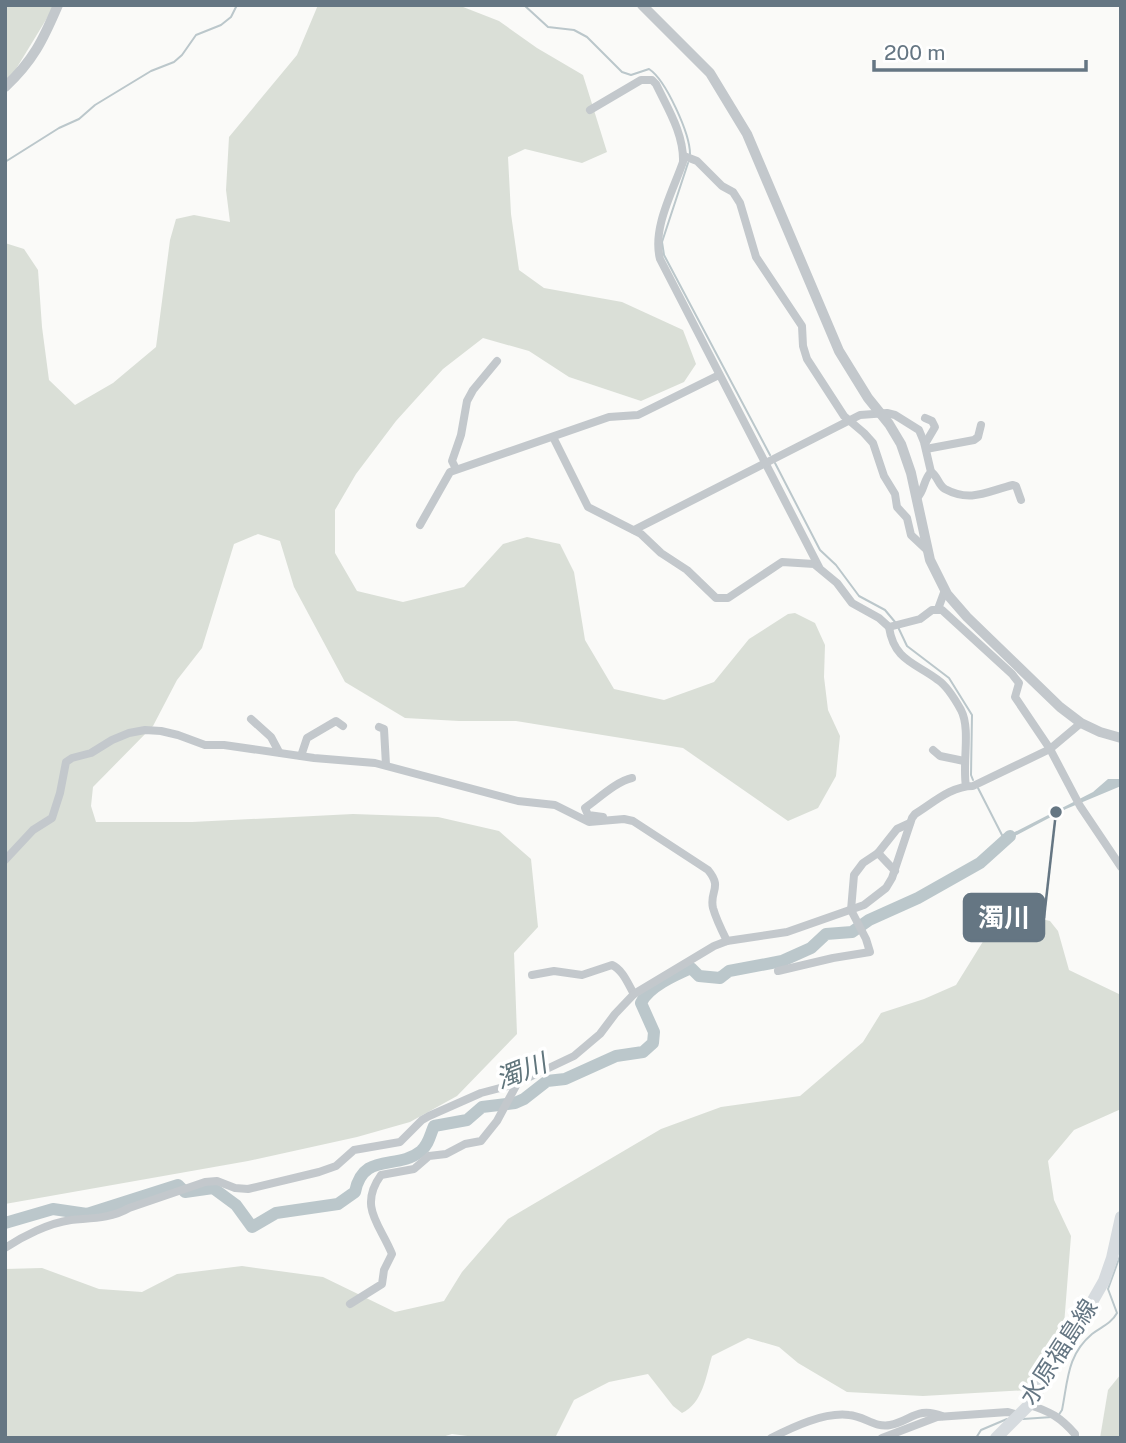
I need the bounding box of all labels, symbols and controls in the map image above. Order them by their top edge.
scale bar [874,28,1086,72]
text: 200 m [884,40,945,65]
callout: 濁川 [964,894,1044,941]
text: 濁川 [978,902,1030,933]
water label: 濁川 [491,1046,553,1094]
street label: 水原福島線 [1014,1294,1103,1409]

